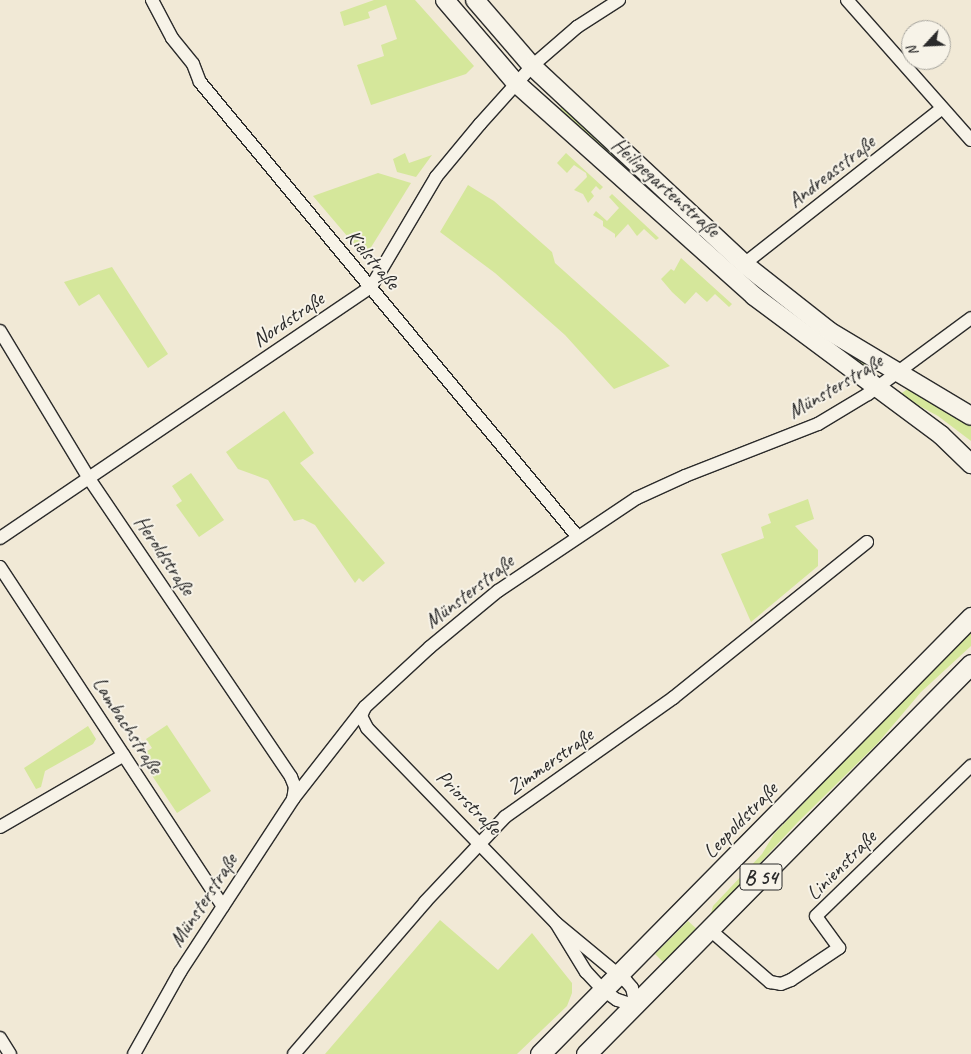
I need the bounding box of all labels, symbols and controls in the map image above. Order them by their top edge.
north arrow [901,20,951,70]
text: N [903,44,922,59]
street label: Andreasstraße [782,129,880,213]
street label: Heiligegartenstraße [607,132,725,242]
street label: Kielstraße [341,224,405,294]
street label: Nordstraße [247,286,329,352]
street label: Münsterstraße [783,348,887,424]
street label: Heroldstraße [129,510,201,600]
street label: Münsterstraße [419,548,519,634]
street label: Lambachstraße [87,672,169,778]
street label: Zimmerstraße [502,722,598,800]
street label: Priorstraße [431,764,507,840]
street label: Leopoldstraße [697,777,783,863]
street label: Linienstraße [801,825,881,905]
street label: Münsterstraße [164,849,242,951]
road number: B 54 [738,860,784,894]

